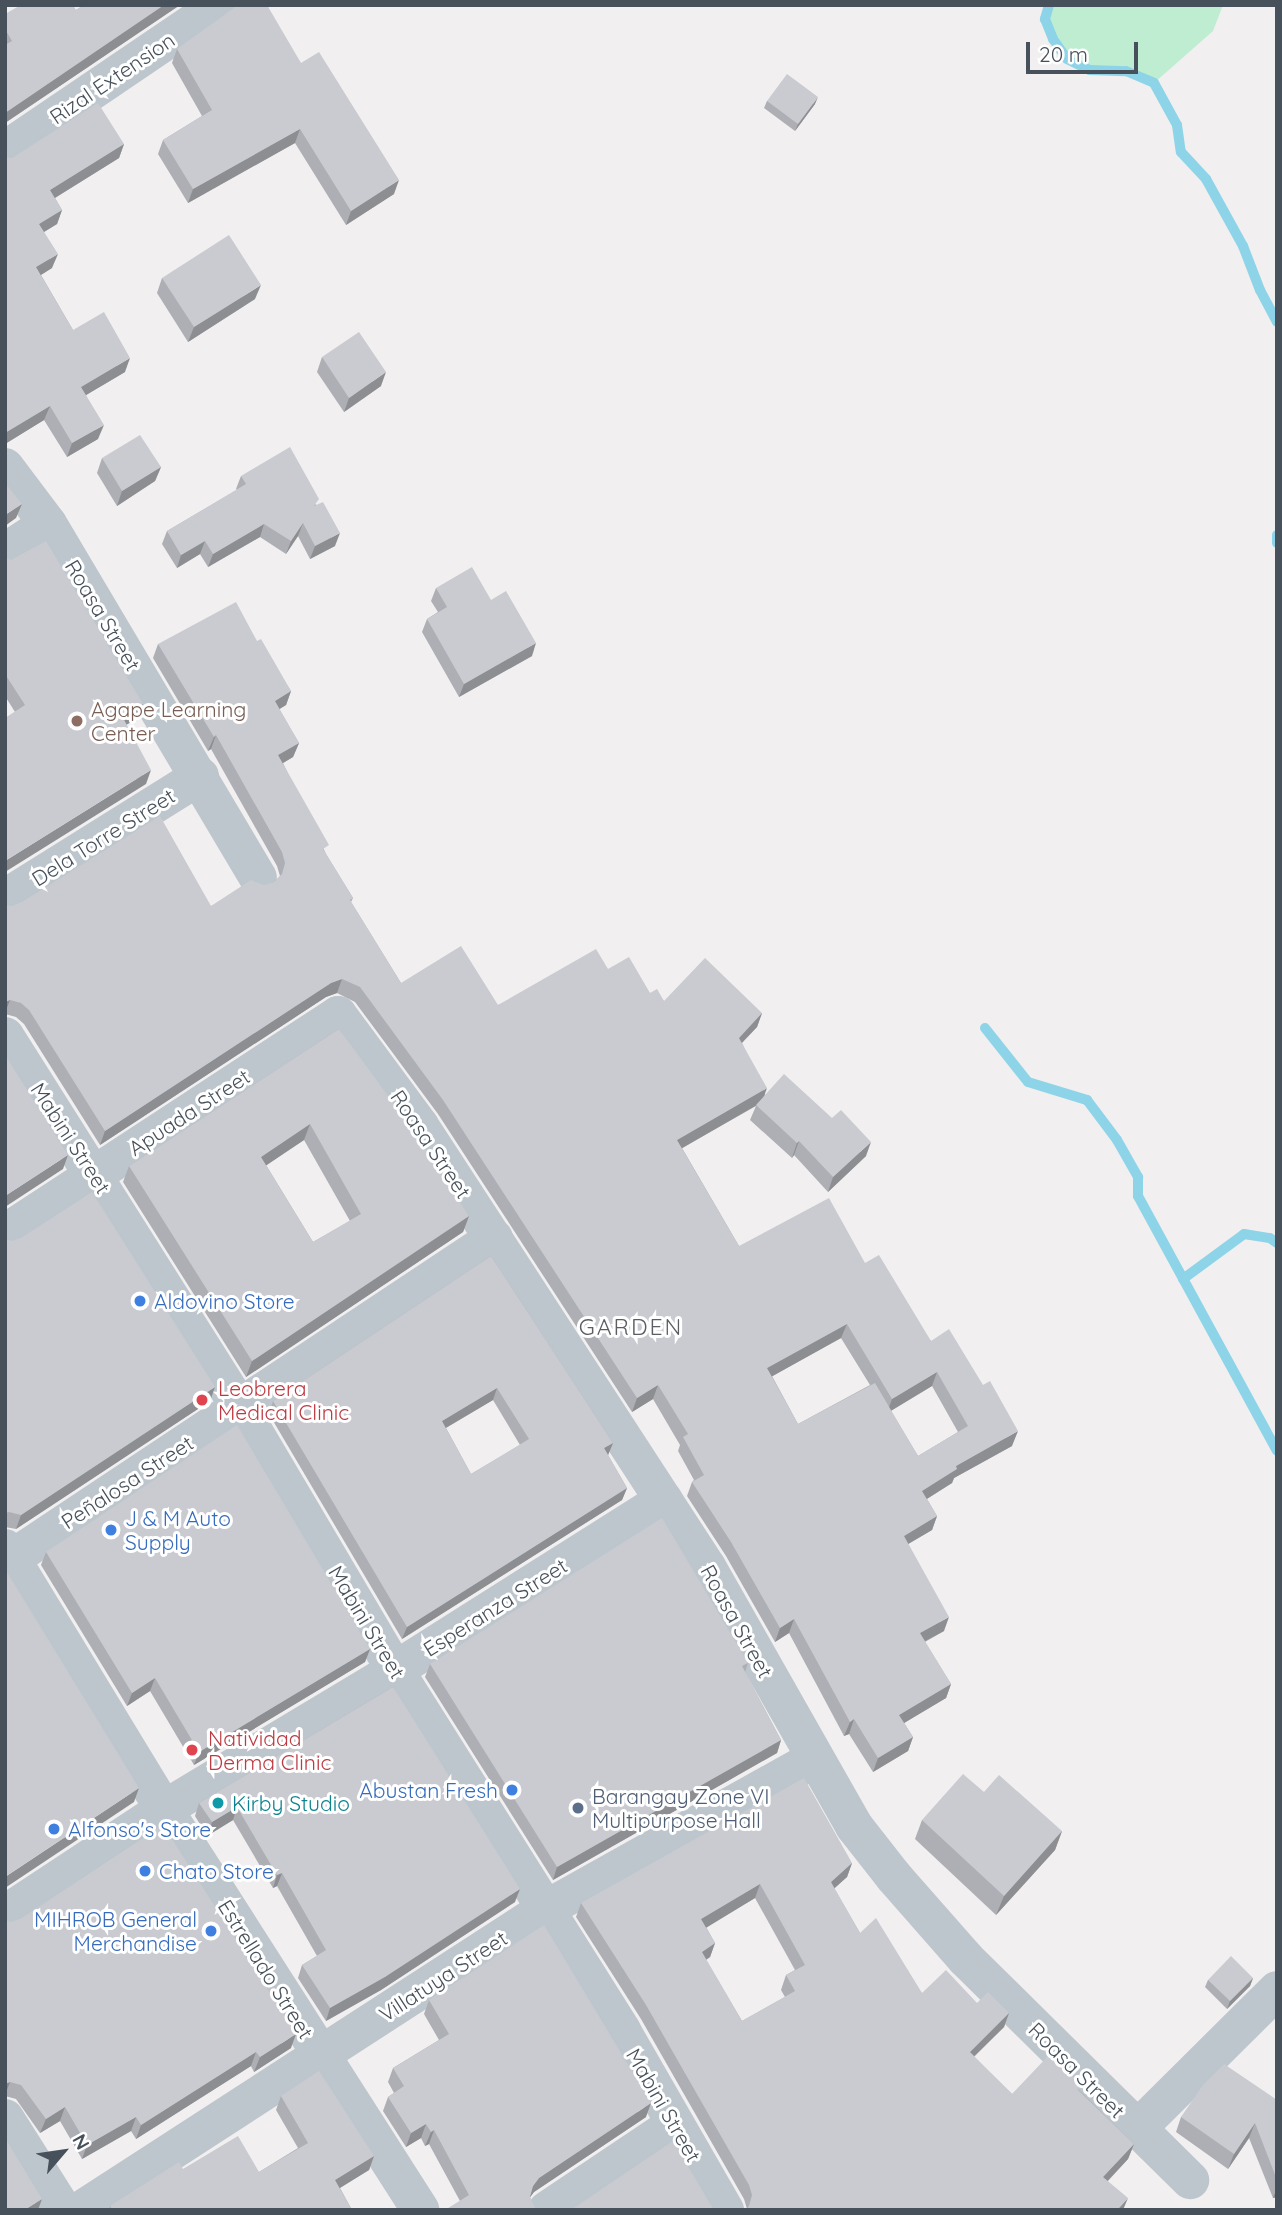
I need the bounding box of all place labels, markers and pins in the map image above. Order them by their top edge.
place label: Agape Learning Center [91,696,246,746]
marker: Agape Learning Center [69,713,85,729]
place label: Aldovino Store [154,1288,295,1314]
marker: Aldovino Store [132,1293,148,1309]
place label: Leobrera Medical Clinic [218,1375,349,1425]
marker: Leobrera Medical Clinic [192,1390,212,1410]
place label: J & M Auto Supply [125,1505,231,1555]
marker: J & M Auto Supply [103,1522,119,1538]
place label: Natividad Derma Clinic [208,1725,331,1775]
marker: Natividad Derma Clinic [182,1740,202,1760]
place label: Abustan Fresh [359,1777,498,1803]
marker: Abustan Fresh [504,1782,520,1798]
place label: Barangay Zone VI Multipurpose Hall [592,1783,770,1833]
place label: Kirby Studio [232,1790,350,1816]
marker: Kirby Studio [210,1795,226,1811]
marker: Barangay Zone VI Multipurpose Hall [570,1800,586,1816]
place label: Alfonso's Store [68,1816,211,1842]
marker: Alfonso's Store [46,1821,62,1837]
place label: Chato Store [159,1858,274,1884]
marker: Chato Store [137,1863,153,1879]
place label: MIHROB General Merchandise [34,1906,197,1956]
marker: MIHROB General Merchandise [203,1923,219,1939]

